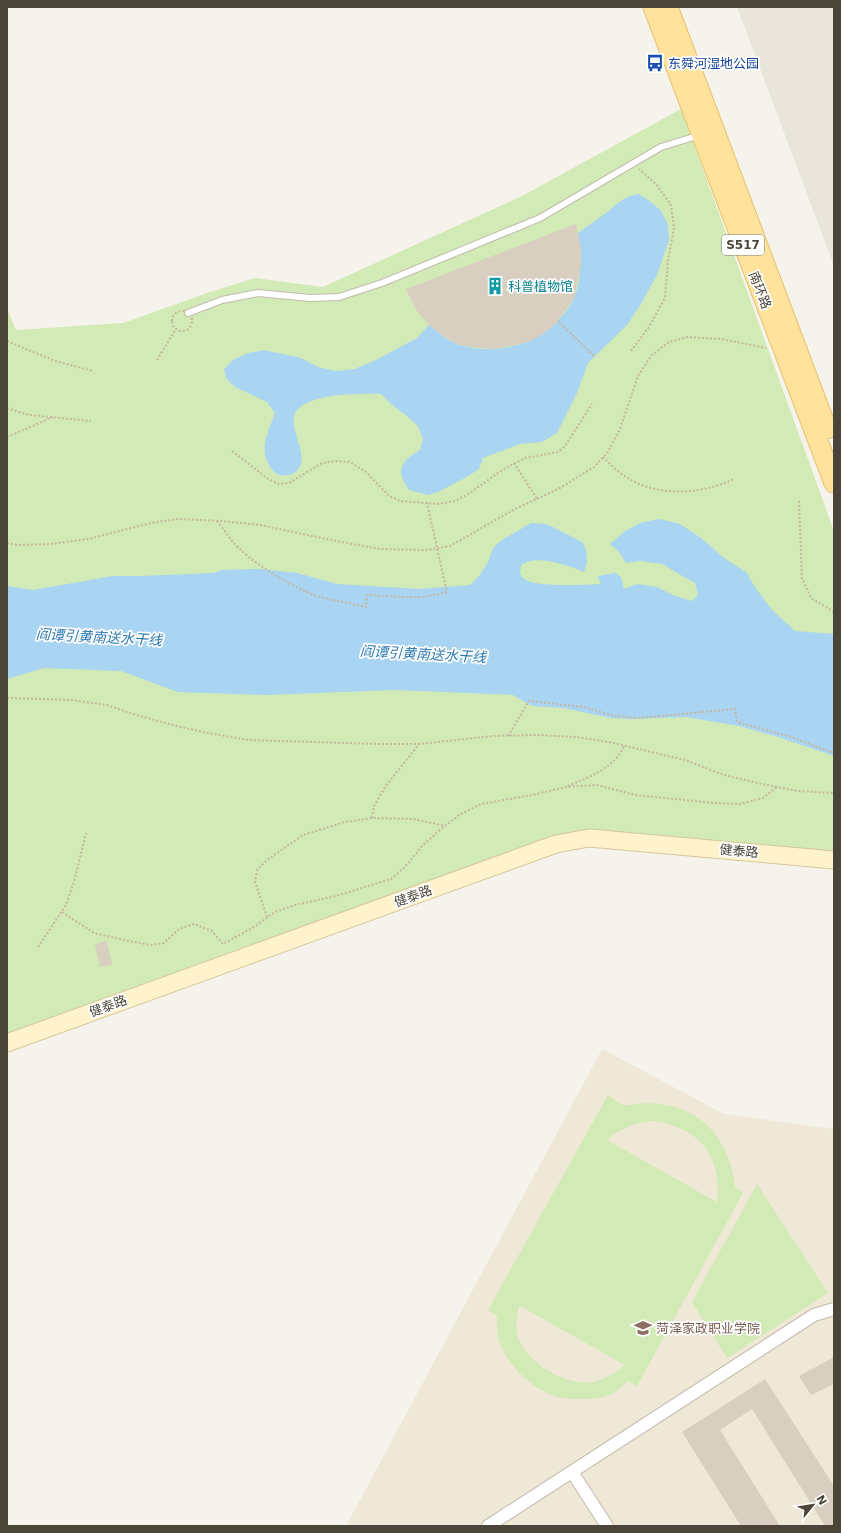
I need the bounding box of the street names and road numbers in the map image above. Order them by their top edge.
road number: S517 [722,235,764,255]
street label: 南环路 [746,269,774,311]
street label: 健泰路 [719,842,759,860]
street label: 健泰路 [392,882,434,910]
street label: 健泰路 [87,992,129,1020]

